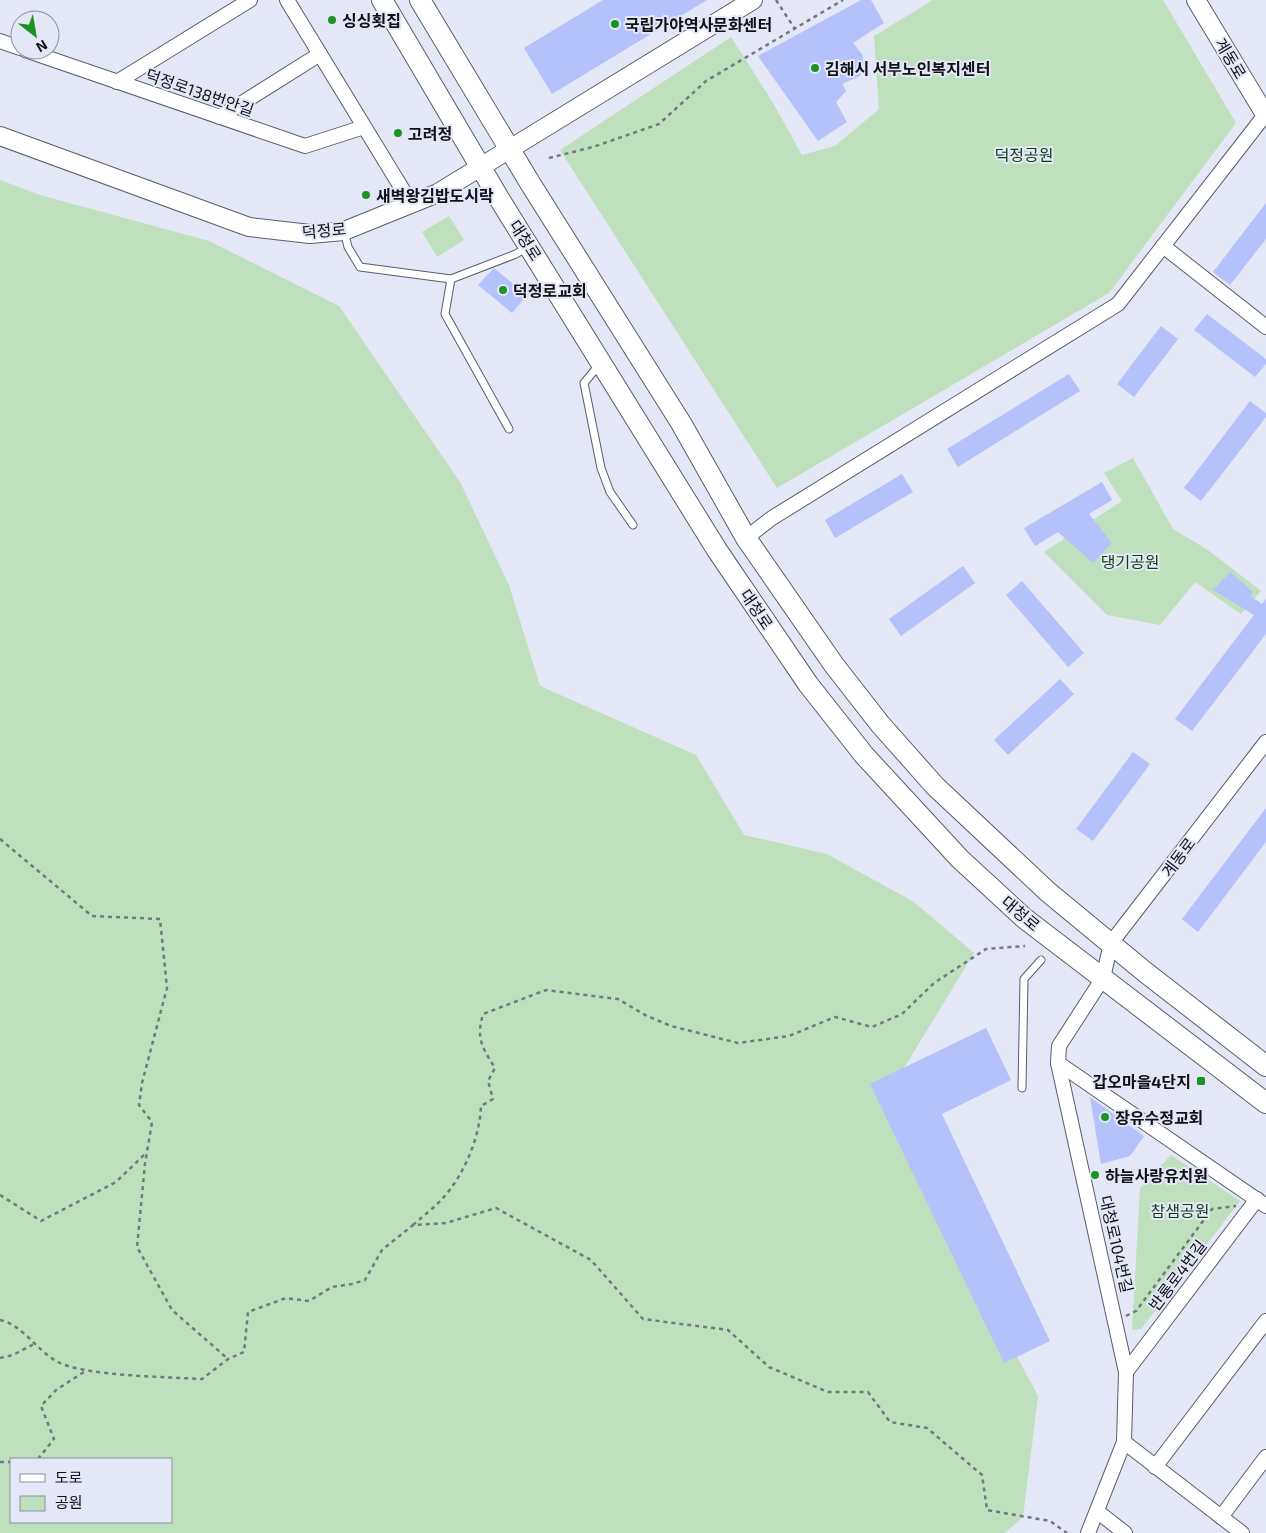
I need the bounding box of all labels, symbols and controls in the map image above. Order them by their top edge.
north arrow [10,10,60,60]
place label: 싱싱횟집 [342,11,401,30]
marker: 싱싱횟집 [326,14,338,26]
place label: 국립가야역사문화센터 [625,15,772,34]
marker: 국립가야역사문화센터 [609,18,621,30]
street label: 계동로 [1211,34,1251,82]
text: N [33,37,51,56]
place label: 김해시 서부노인복지센터 [825,59,990,78]
marker: 김해시 서부노인복지센터 [809,62,821,74]
street label: 덕정로138번안길 [143,65,257,119]
place label: 고려정 [408,124,452,143]
marker: 고려정 [392,127,404,139]
park label: 덕정공원 [995,145,1053,164]
place label: 새벽왕김밥도시락 [376,186,494,205]
marker: 새벽왕김밥도시락 [360,189,372,201]
street label: 대청로 [506,216,546,264]
street label: 덕정로 [301,219,347,241]
place label: 덕정로교회 [513,281,587,300]
marker: 덕정로교회 [497,284,509,296]
park label: 댕기공원 [1101,552,1159,571]
street label: 대청로 [737,585,777,633]
street label: 계동로 [1157,833,1199,880]
street label: 대청로 [998,892,1044,935]
place label: 갑오마을4단지 [1092,1072,1191,1091]
marker: 갑오마을4단지 [1195,1075,1207,1087]
place label: 장유수정교회 [1115,1108,1203,1127]
marker: 장유수정교회 [1099,1111,1111,1123]
place label: 하늘사랑유치원 [1105,1166,1208,1185]
marker: 하늘사랑유치원 [1089,1169,1101,1181]
street label: 대청로104번길 [1097,1193,1137,1295]
park label: 참샘공원 [1151,1201,1209,1220]
street label: 반룡로4번길 [1144,1236,1210,1314]
legend [10,1458,172,1523]
text: 도로 [55,1468,83,1486]
text: 공원 [55,1493,83,1511]

